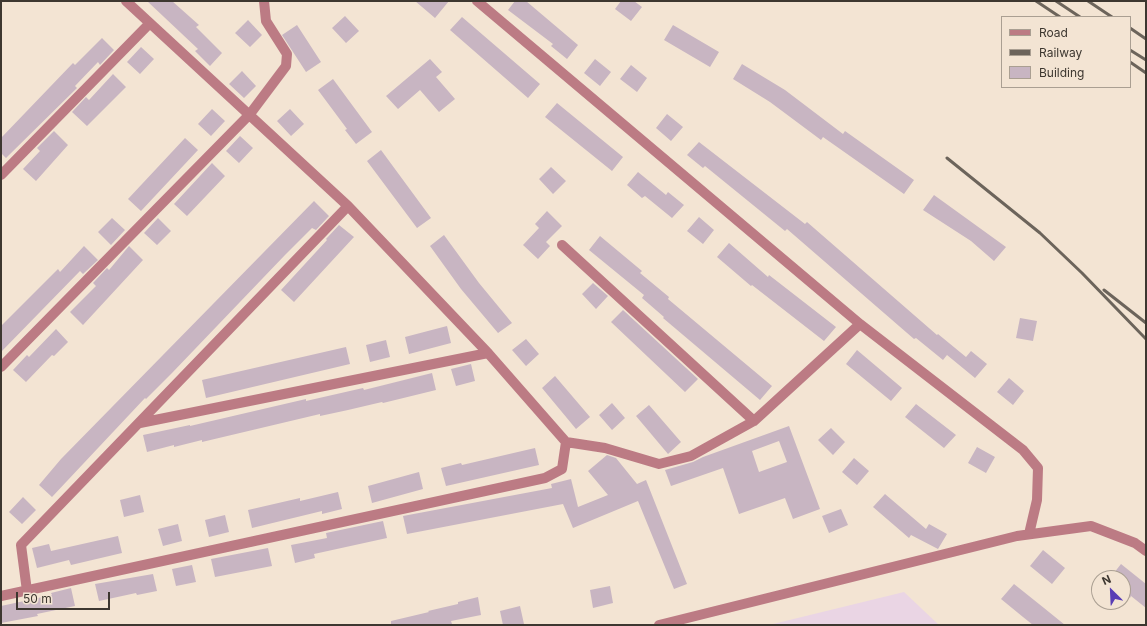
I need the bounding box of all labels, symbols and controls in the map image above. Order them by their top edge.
legend [1001,16,1131,88]
text: Road [1039,25,1068,40]
text: Railway [1039,45,1082,60]
text: Building [1039,65,1084,80]
north arrow [1091,570,1131,610]
text: N [1100,572,1113,588]
scale bar [18,584,112,610]
text: 50 m [23,591,52,606]

